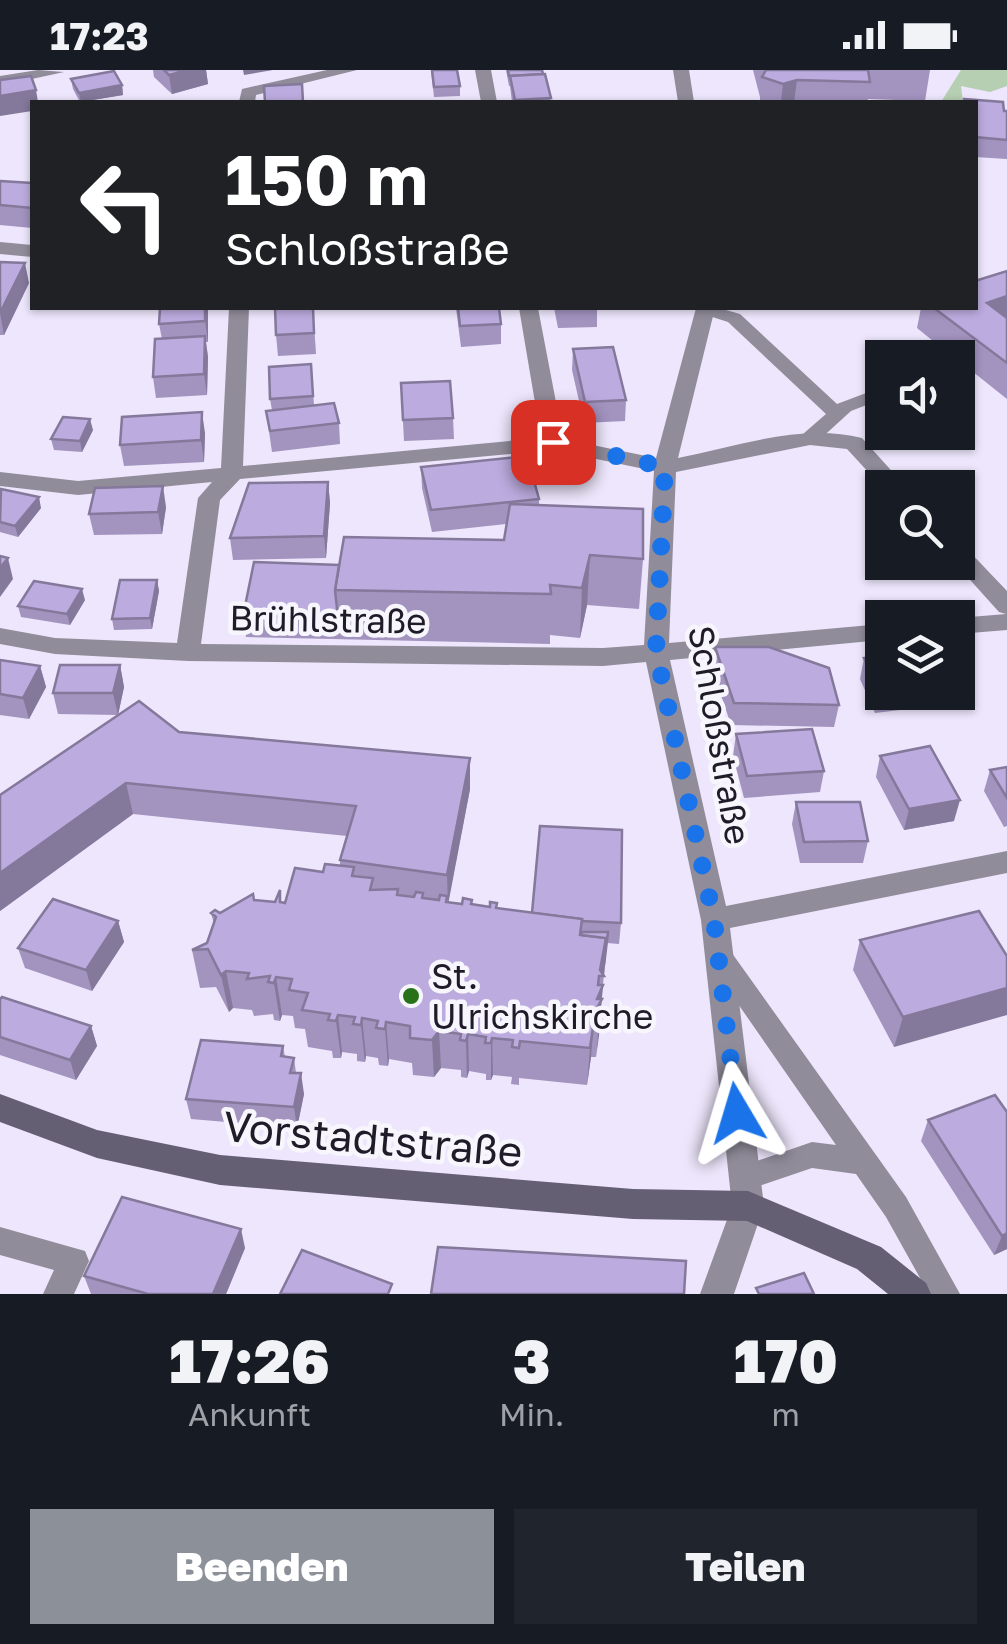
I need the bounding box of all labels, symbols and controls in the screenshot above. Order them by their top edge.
text: 17:23 [50,13,149,58]
text: 150 m [225,136,428,220]
icon: left [60,140,190,270]
text: Schloßstraße [225,221,510,275]
map controls [865,340,975,710]
button: sound [865,340,975,450]
pin [511,400,596,485]
icon: arrive [526,415,581,470]
button: search [865,470,975,580]
street label: Brühlstraße [229,596,427,642]
button: layers [865,600,975,710]
street label: Schloßstraße [680,622,760,848]
place label: St. Ulrichskirche [431,955,653,1037]
marker: St. Ulrichskirche [400,985,422,1007]
position arrow [685,1061,789,1165]
street label: Vorstadtstraße [221,1100,525,1176]
text: 17:26 [169,1324,330,1396]
text: 3 [513,1324,551,1396]
text: 170 [734,1324,838,1396]
text: Ankunft [188,1395,311,1433]
text: Min. [499,1395,564,1433]
text: m [772,1395,800,1433]
button: Beenden [30,1509,494,1624]
button: Teilen [514,1509,977,1624]

